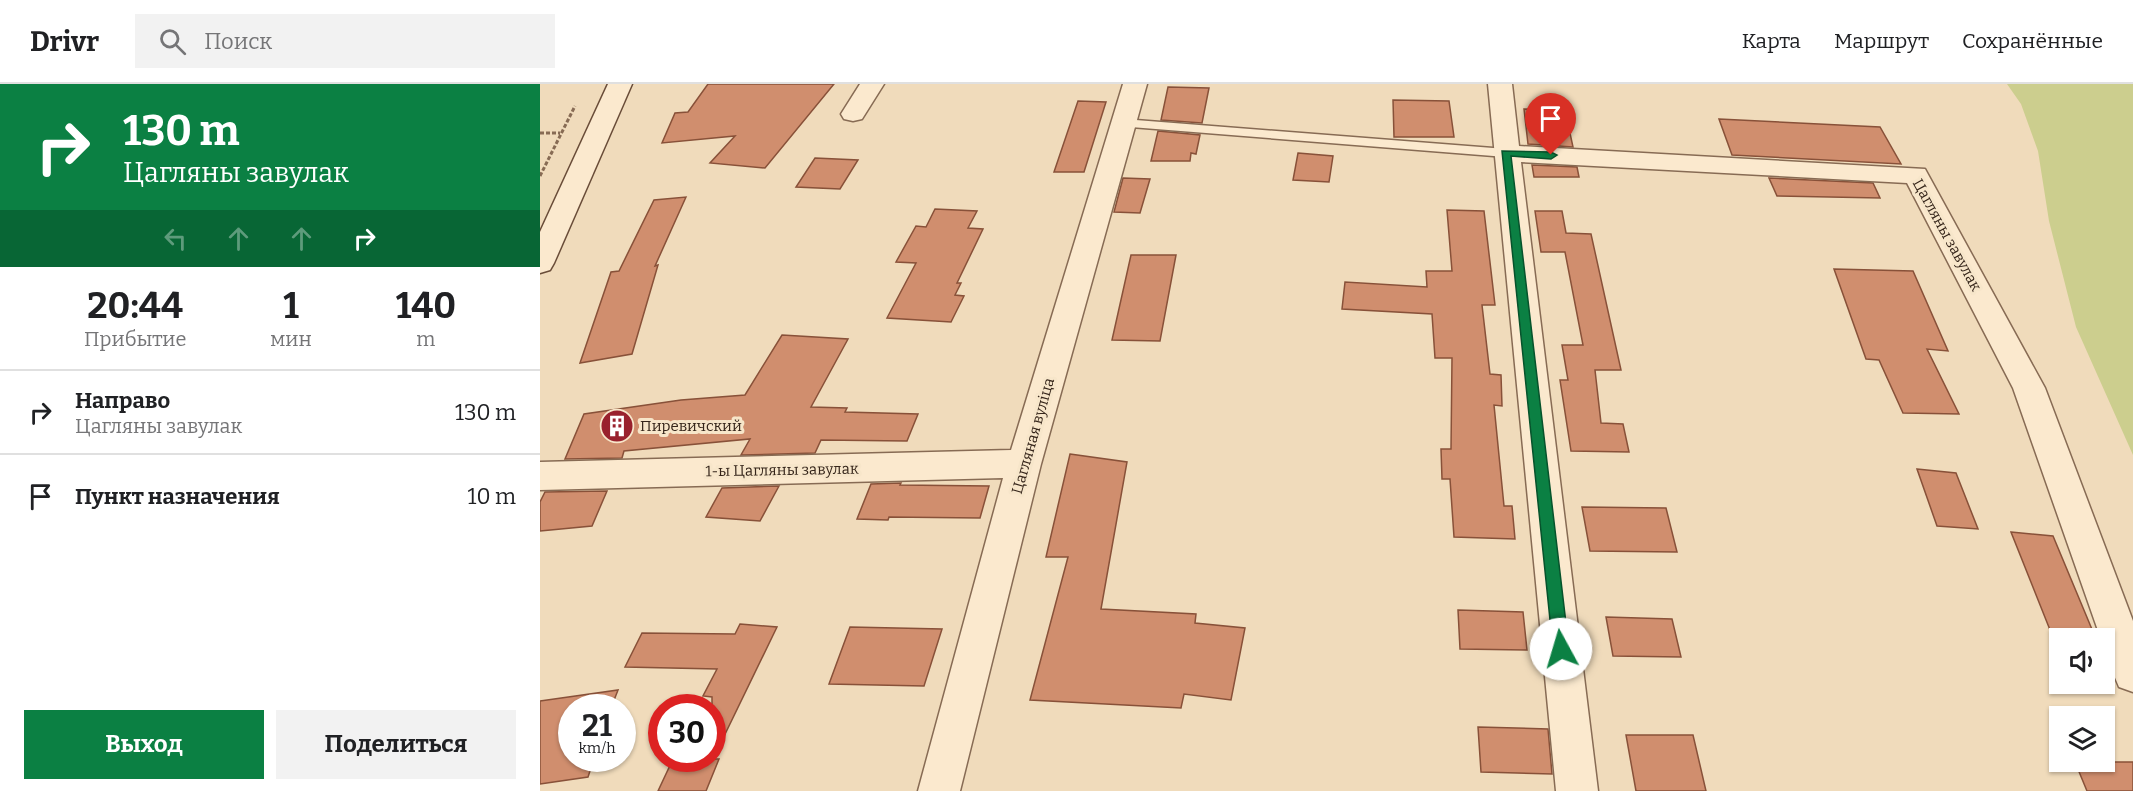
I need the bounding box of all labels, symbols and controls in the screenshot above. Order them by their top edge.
search box [135,14,555,68]
text: Drivr [30,25,99,58]
icon: search [156,25,189,58]
text: Поиск [204,28,272,55]
text: Карта [1742,28,1801,54]
text: Маршрут [1834,28,1929,54]
text: Сохранённые [1962,28,2103,54]
pin [1525,93,1576,155]
icon: arrive [1534,102,1567,135]
text: 130 m [123,106,240,156]
icon: right [24,108,102,186]
text: Цагляны завулак [123,157,349,189]
street label: Цагляны завулак [1909,176,1985,294]
icon: left [159,222,192,255]
icon: ahead [222,222,255,255]
icon: ahead [285,222,318,255]
icon: right [348,222,381,255]
text: 20:44 [87,284,183,328]
text: 1 [283,284,299,328]
text: 140 [396,284,456,328]
text: Прибытие [84,327,186,351]
text: мин [270,327,312,351]
text: m [416,327,435,351]
street label: Цагляная вуліца [1008,376,1058,496]
text: Направо [75,387,170,414]
icon: right [24,396,57,429]
text: 130 m [455,399,516,426]
building icon: Пиревичский [599,408,635,444]
text: Цагляны завулак [75,414,242,438]
place label: Пиревичский [640,417,742,435]
street label: 1-ы Цагляны завулак [705,460,859,480]
icon: arrive [24,480,57,513]
text: Пункт назначения [75,483,280,510]
text: 10 m [468,483,516,510]
position arrow [1529,617,1593,681]
map controls [2049,628,2115,772]
button: sound [2049,628,2115,694]
speed limit sign: 30 [648,694,726,772]
button: layers [2049,706,2115,772]
text: 21 [582,708,612,744]
button: Выход [24,710,264,779]
button: Поделиться [276,710,516,779]
text: km/h [578,739,616,757]

